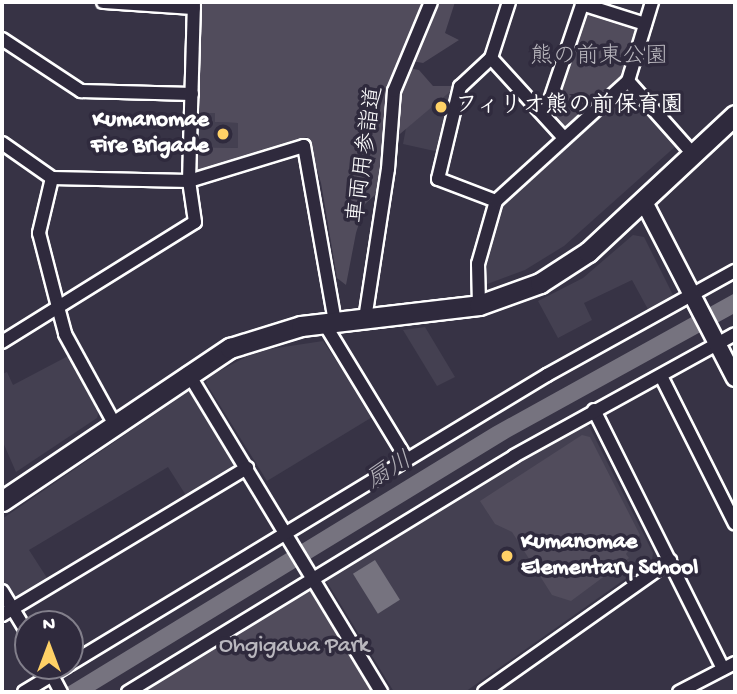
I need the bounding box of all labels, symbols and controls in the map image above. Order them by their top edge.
park label: 熊の前東公園 [530,44,668,72]
street label: 車両用参詣道 [344,85,390,225]
place label: フィリオ熊の前保育園 [455,93,685,121]
marker: フィリオ熊の前保育園 [433,99,449,115]
place label: Kumanomae Fire Brigade [91,107,209,161]
marker: Kumanomae Fire Brigade [215,126,231,142]
water label: 扇川 [362,447,418,497]
place label: Kumanomae Elementary School [521,529,698,583]
marker: Kumanomae Elementary School [499,548,515,564]
north arrow [14,610,84,680]
text: N [43,614,55,637]
park label: Ohgigawa Park [219,633,369,661]

